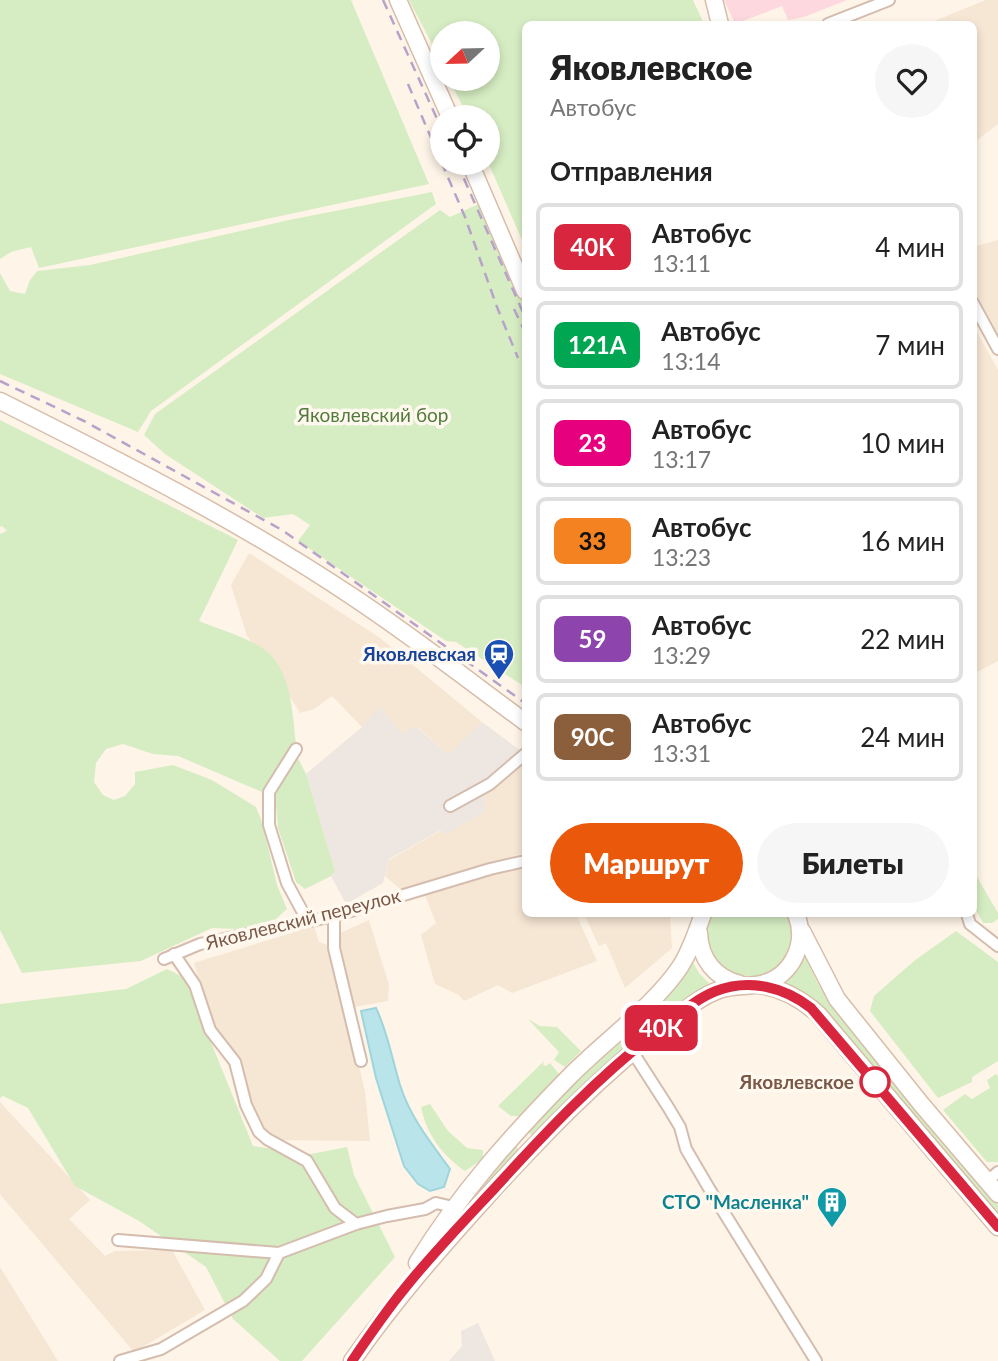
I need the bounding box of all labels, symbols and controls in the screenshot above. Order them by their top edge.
north arrow [430,21,500,91]
map controls [430,21,500,175]
button: heart [875,44,949,118]
text: Яковлевское [550,47,752,87]
text: Автобус [550,93,636,121]
button: locate [430,105,500,175]
text: Отправления [550,155,713,187]
text: Автобус [652,217,751,249]
text: 4 мин [875,231,945,263]
text: 40К [570,232,615,261]
text: 13:11 [652,249,711,277]
text: Автобус [661,315,761,347]
text: 7 мин [875,329,945,361]
text: 121А [568,330,626,359]
text: 13:14 [661,347,720,375]
park label: Яковлевский бор [297,403,448,426]
text: Автобус [652,413,751,445]
text: 10 мин [860,427,945,459]
text: 23 [579,428,606,457]
text: 13:17 [652,445,711,473]
text: Автобус [652,511,751,543]
text: 16 мин [860,525,945,557]
text: 33 [579,526,606,555]
text: 13:23 [652,543,711,571]
text: Автобус [652,609,751,641]
text: 22 мин [860,623,945,655]
text: 59 [579,624,606,653]
station icon: Яковлевская [482,637,516,681]
text: 13:29 [652,641,711,669]
place label: Яковлевская [362,642,476,665]
text: Автобус [652,707,751,739]
text: 24 мин [860,721,945,753]
text: 90С [571,722,614,751]
text: 13:31 [652,739,711,767]
button: Маршрут [550,823,743,903]
button: Билеты [757,823,949,903]
street label: Яковлевский переулок [202,883,403,954]
line badge: 40К [621,1005,701,1051]
text: 40К [639,1013,683,1042]
marker: Яковлевское [860,1067,890,1097]
place label: Яковлевское [739,1070,854,1093]
building icon: СТО "Масленка" [815,1185,849,1229]
place label: СТО "Масленка" [662,1190,809,1213]

